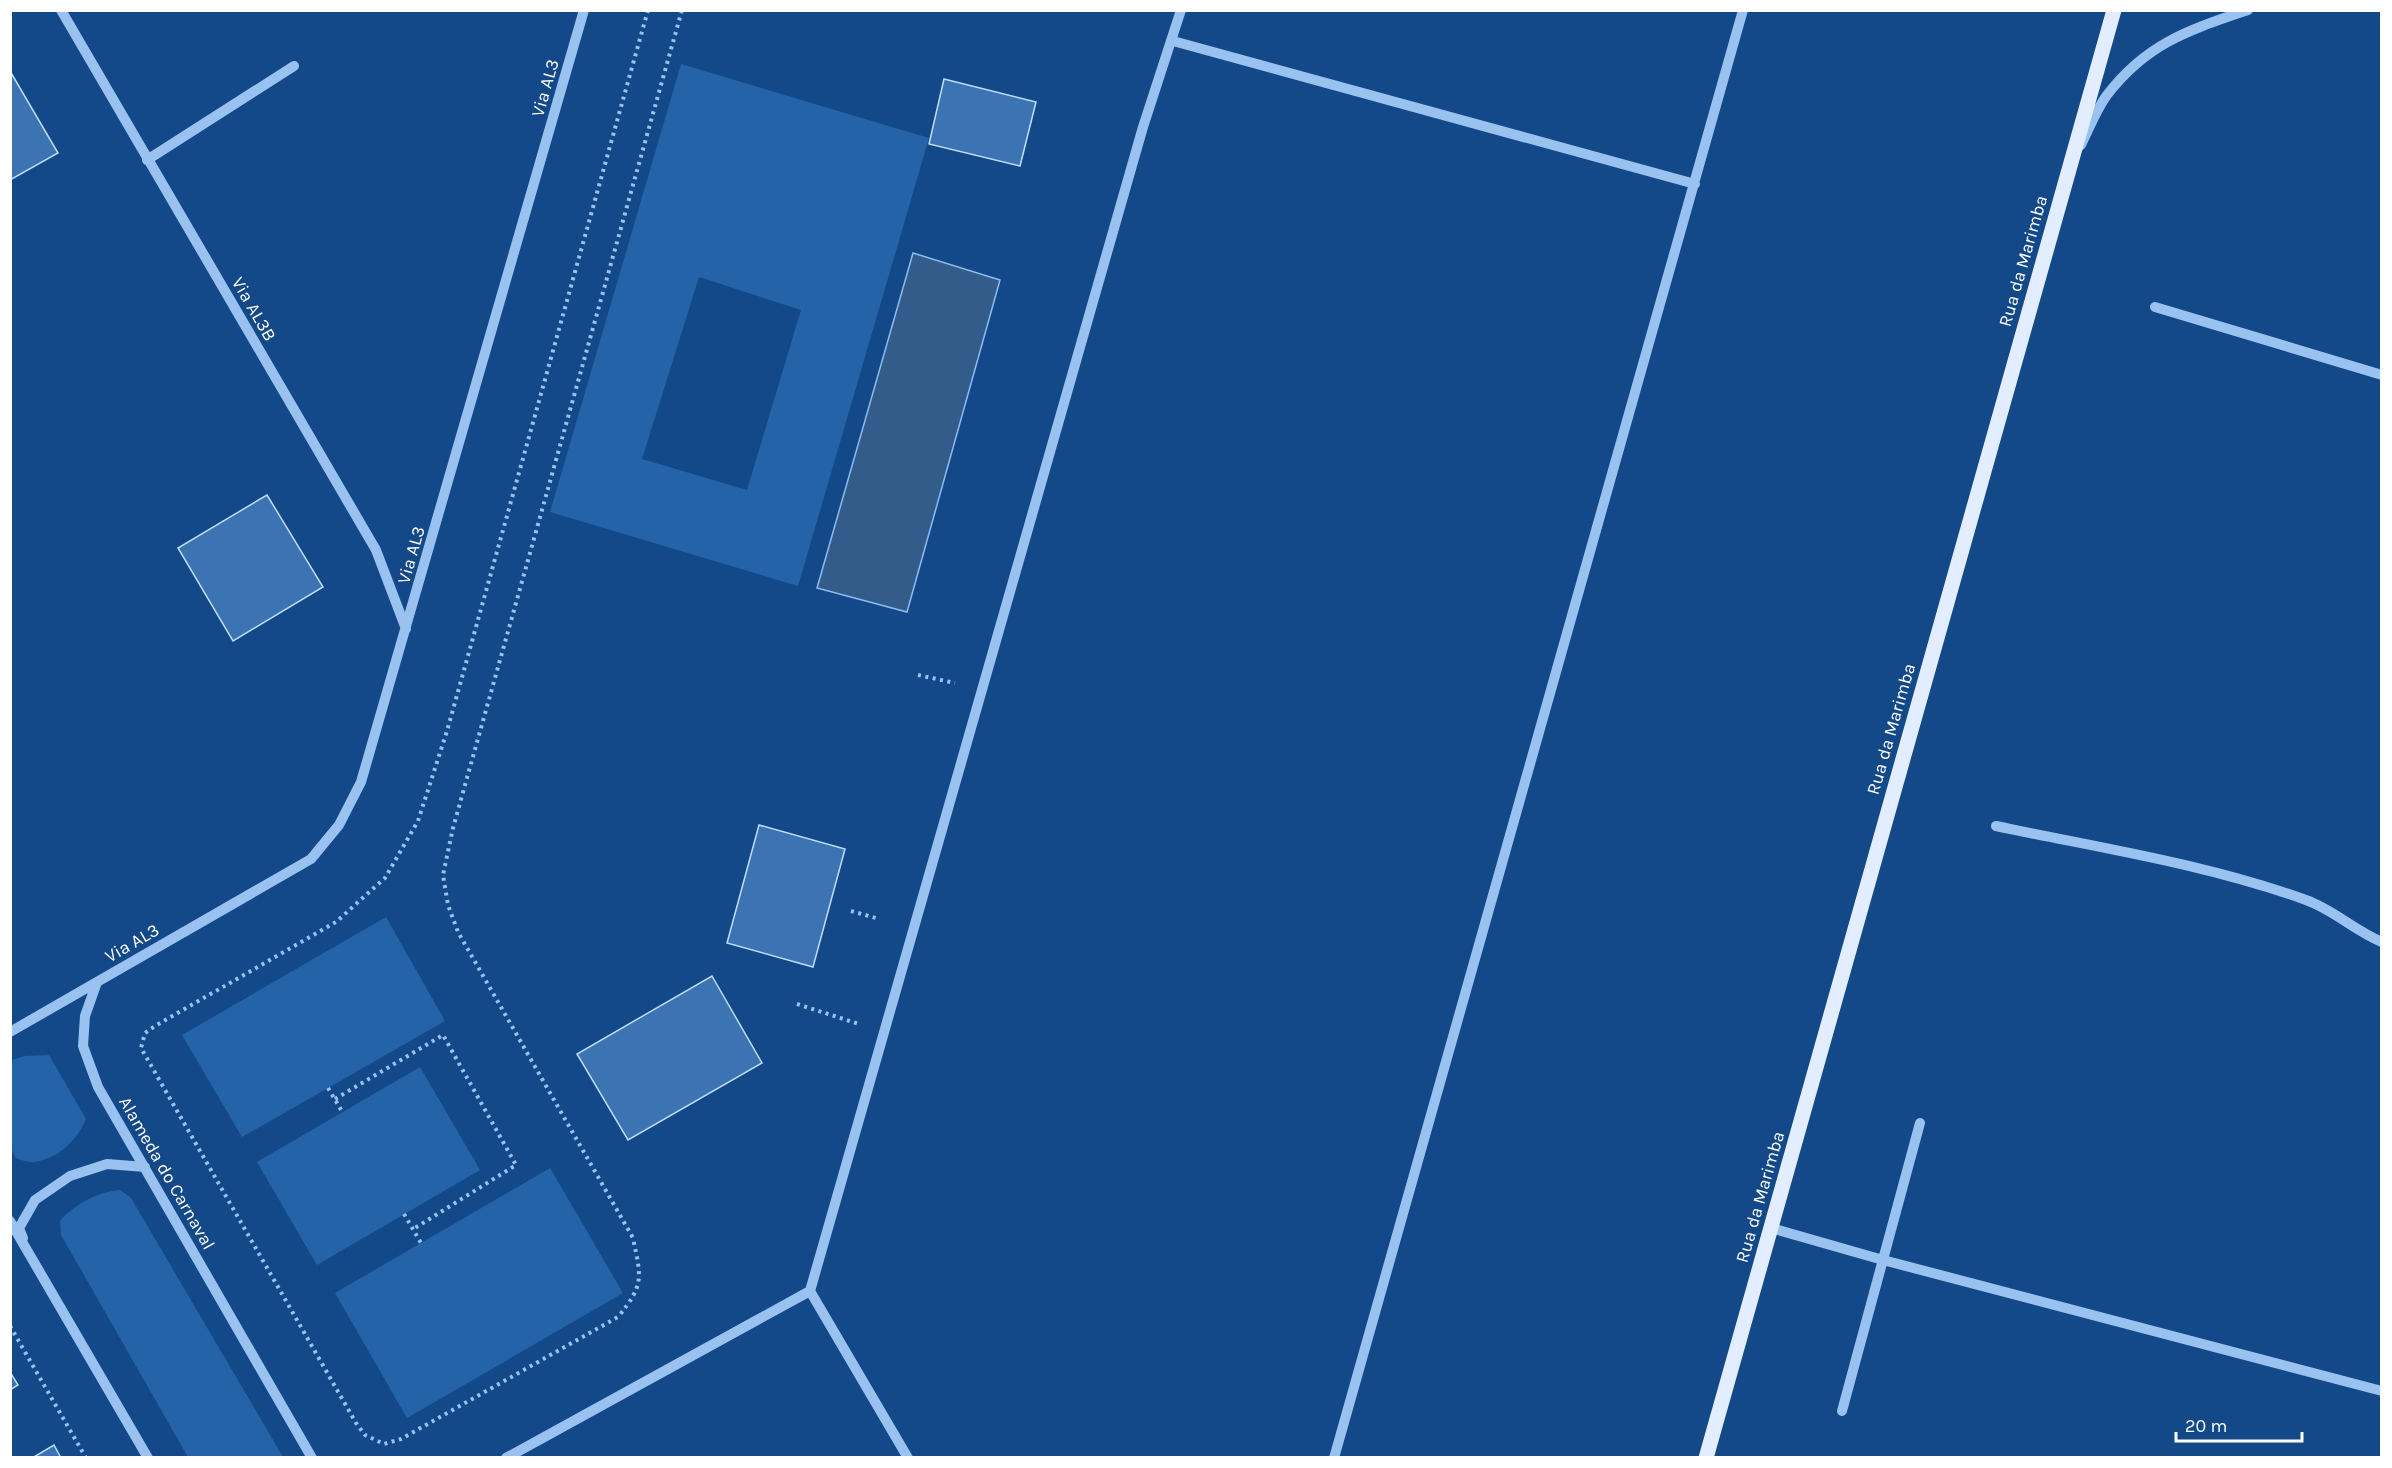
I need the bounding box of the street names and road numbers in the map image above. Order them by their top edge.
street label: Via AL3 [526,57,564,119]
street label: Rua da Marimba [1994,193,2052,329]
street label: Via AL3B [227,273,281,345]
street label: Via AL3 [392,524,430,586]
street label: Rua da Marimba [1862,661,1920,797]
street label: Via AL3 [101,919,163,967]
street label: Alameda do Carnaval [114,1092,220,1254]
street label: Rua da Marimba [1731,1129,1789,1265]

